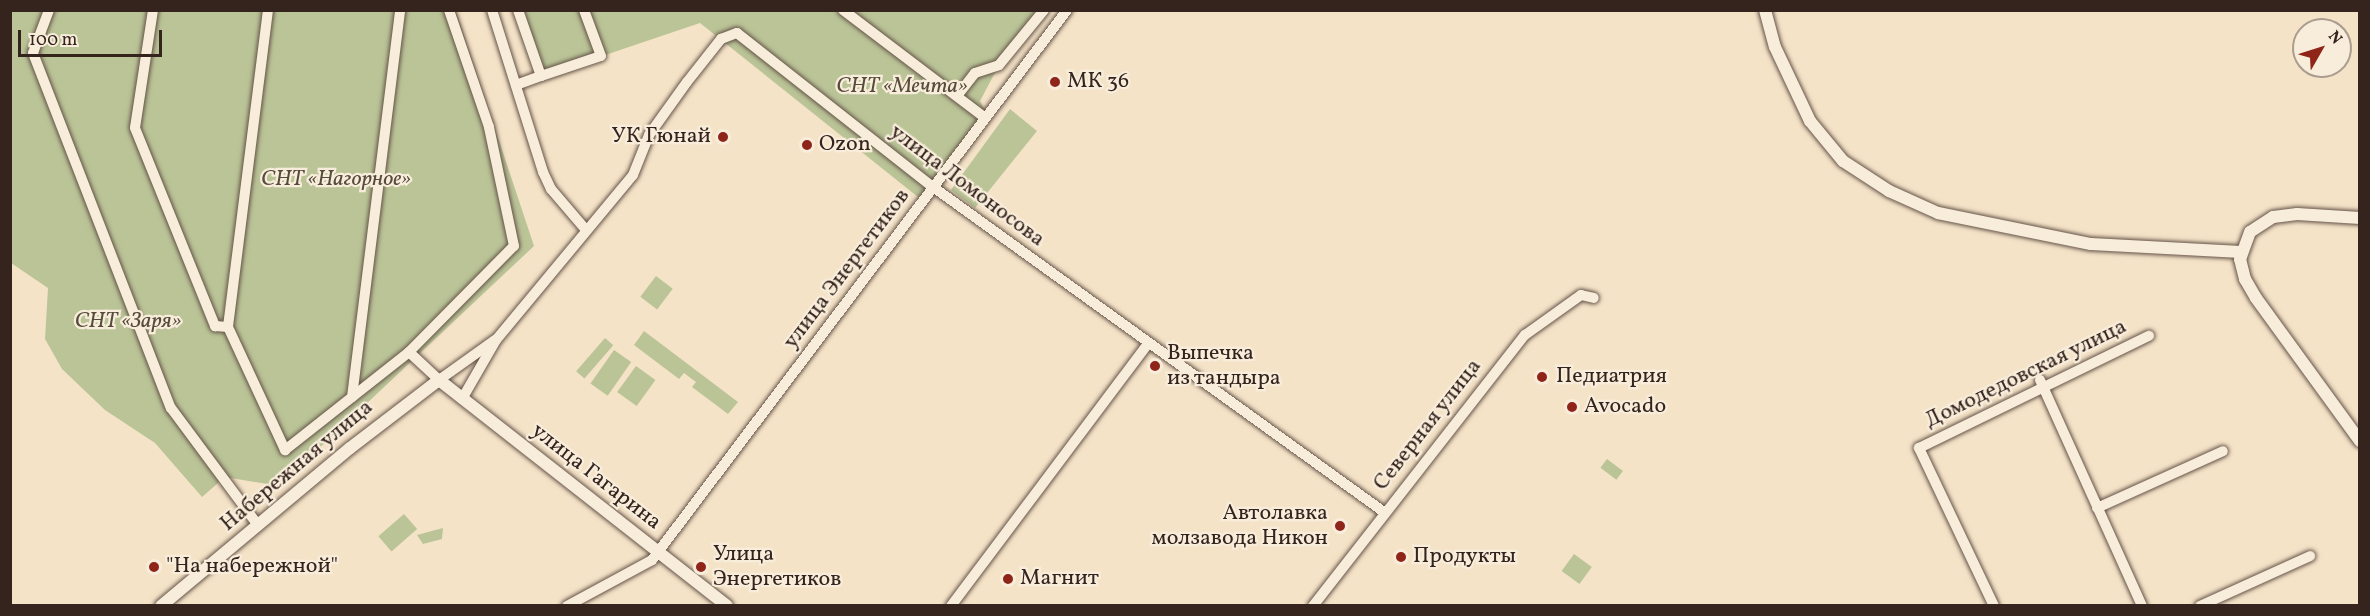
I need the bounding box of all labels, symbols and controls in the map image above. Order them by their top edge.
scale bar [21,18,165,56]
north arrow [2292,18,2352,78]
text: N [2322,26,2347,49]
text: 100 m [29,28,78,53]
place label: МК 36 [1067,69,1129,95]
park label: СНТ «Мечта» [836,74,968,100]
marker: МК 36 [1048,75,1062,89]
street label: улица Ломоносова [884,119,1050,253]
place label: УК Гюнай [612,124,711,150]
marker: УК Гюнай [716,130,730,144]
place label: Ozon [819,132,871,158]
marker: Ozon [800,138,814,152]
park label: СНТ «Нагорное» [261,167,411,193]
street label: улица Энергетиков [778,184,916,354]
park label: СНТ «Заря» [75,309,181,335]
street label: Домодедовская улица [1920,313,2132,435]
place label: Выпечка из тандыра [1167,340,1281,392]
street label: Северная улица [1368,354,1488,496]
marker: Выпечка из тандыра [1148,359,1162,373]
place label: Педиатрия [1556,364,1667,390]
marker: Педиатрия [1533,368,1551,386]
street label: Набережная улица [215,394,379,538]
place label: Avocado [1584,394,1666,420]
marker: Avocado [1565,400,1579,414]
street label: улица Гагарина [526,418,666,536]
place label: Автолавка молзавода Никон [1152,500,1328,552]
marker: Автолавка молзавода Никон [1333,519,1347,533]
place label: Улица Энергетиков [713,541,841,592]
place label: Продукты [1413,544,1516,570]
marker: Продукты [1394,550,1408,564]
place label: "На набережной" [166,554,338,580]
marker: "На набережной" [147,560,161,574]
marker: Улица Энергетиков [694,560,708,574]
place label: Магнит [1020,566,1099,592]
marker: Магнит [1001,572,1015,586]

